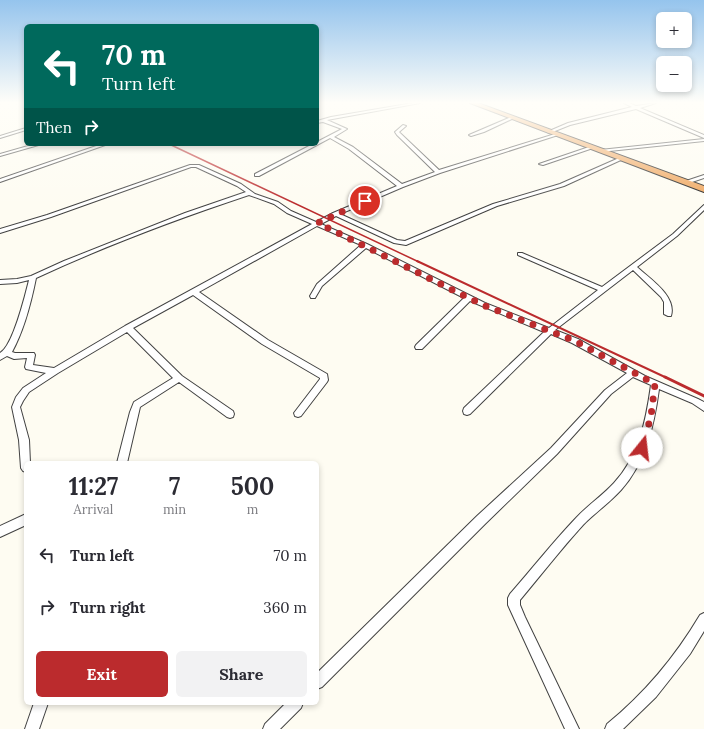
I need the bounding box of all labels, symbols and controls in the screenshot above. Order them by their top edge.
map controls [656,12,692,92]
button: + [656,12,692,48]
text: 70 m [102,37,166,73]
icon: left [36,40,88,92]
button: − [656,56,692,92]
text: Turn left [102,72,175,95]
icon: right [80,116,102,138]
text: Then [36,118,72,137]
pin [348,184,382,218]
icon: arrive [354,190,376,212]
position arrow [621,427,663,469]
text: 11:27 [69,471,118,502]
text: 7 [169,471,180,502]
text: 500 [231,471,274,502]
text: Arrival [74,501,113,518]
text: min [163,501,186,518]
text: m [247,501,258,518]
icon: left [36,544,58,566]
text: Turn left [70,546,134,565]
text: 70 m [273,546,307,565]
icon: right [36,596,58,618]
text: Turn right [70,598,146,617]
text: 360 m [263,598,307,617]
button: Exit [36,651,168,697]
button: Share [176,651,307,697]

